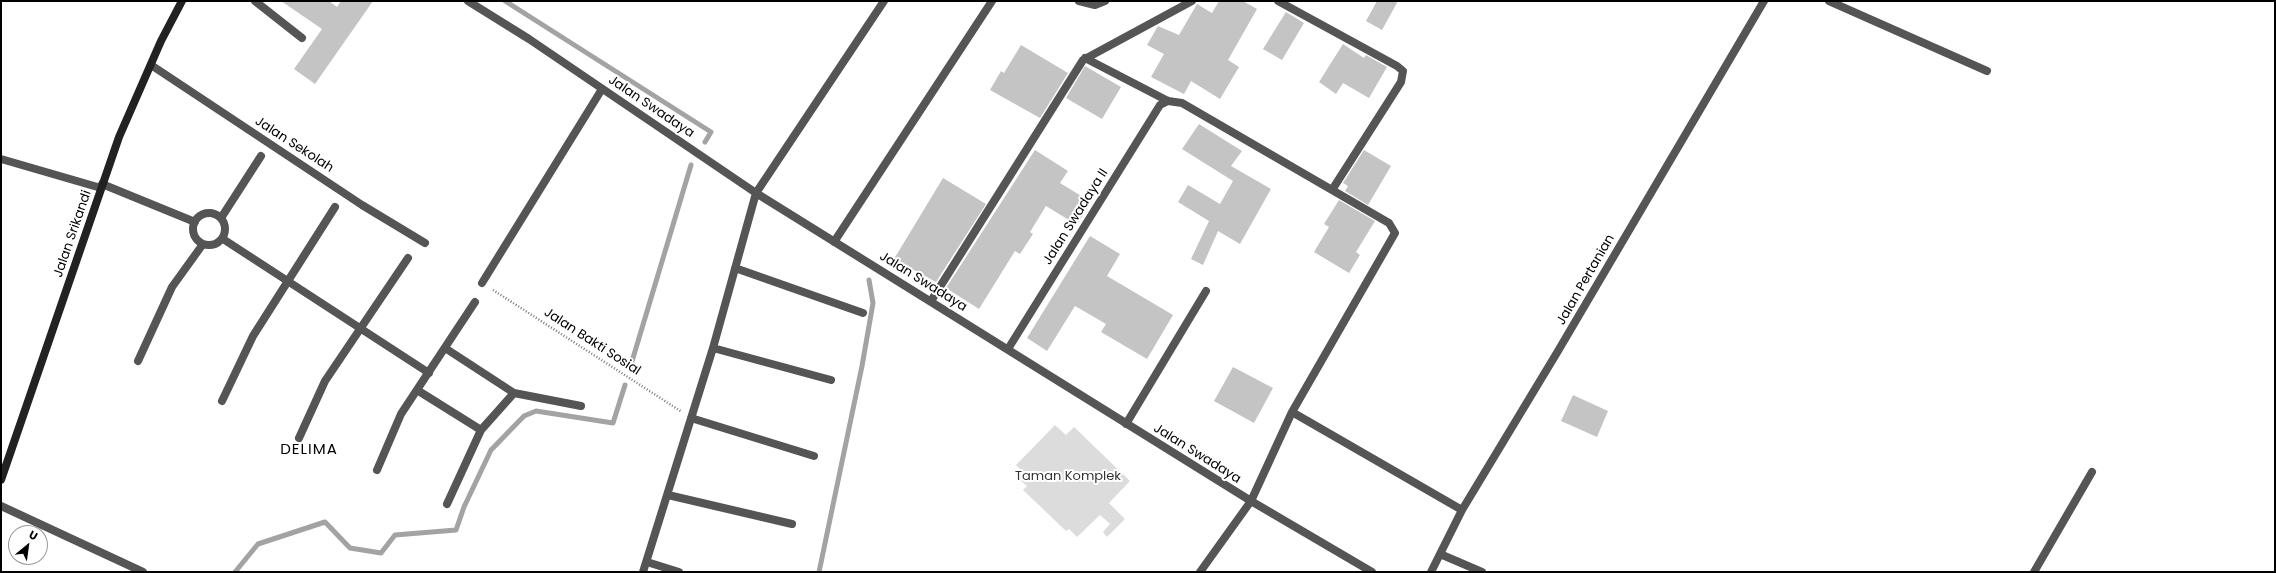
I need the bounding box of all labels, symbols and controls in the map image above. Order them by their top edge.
street label: Jalan Swadaya [605,73,697,141]
street label: Jalan Sekolah [252,114,336,176]
street label: Jalan Swadaya II [1040,166,1112,268]
street label: Jalan Srikandi [51,188,95,280]
street label: Jalan Pertanian [1554,232,1618,328]
street label: Jalan Swadaya [876,249,970,315]
street label: Jalan Bakti Sosial [541,305,643,379]
street label: Jalan Swadaya [1150,421,1244,487]
district label: DELIMA [280,441,338,459]
park label: Taman Komplek [1015,469,1121,485]
north arrow [8,525,48,565]
text: U [26,526,41,544]

